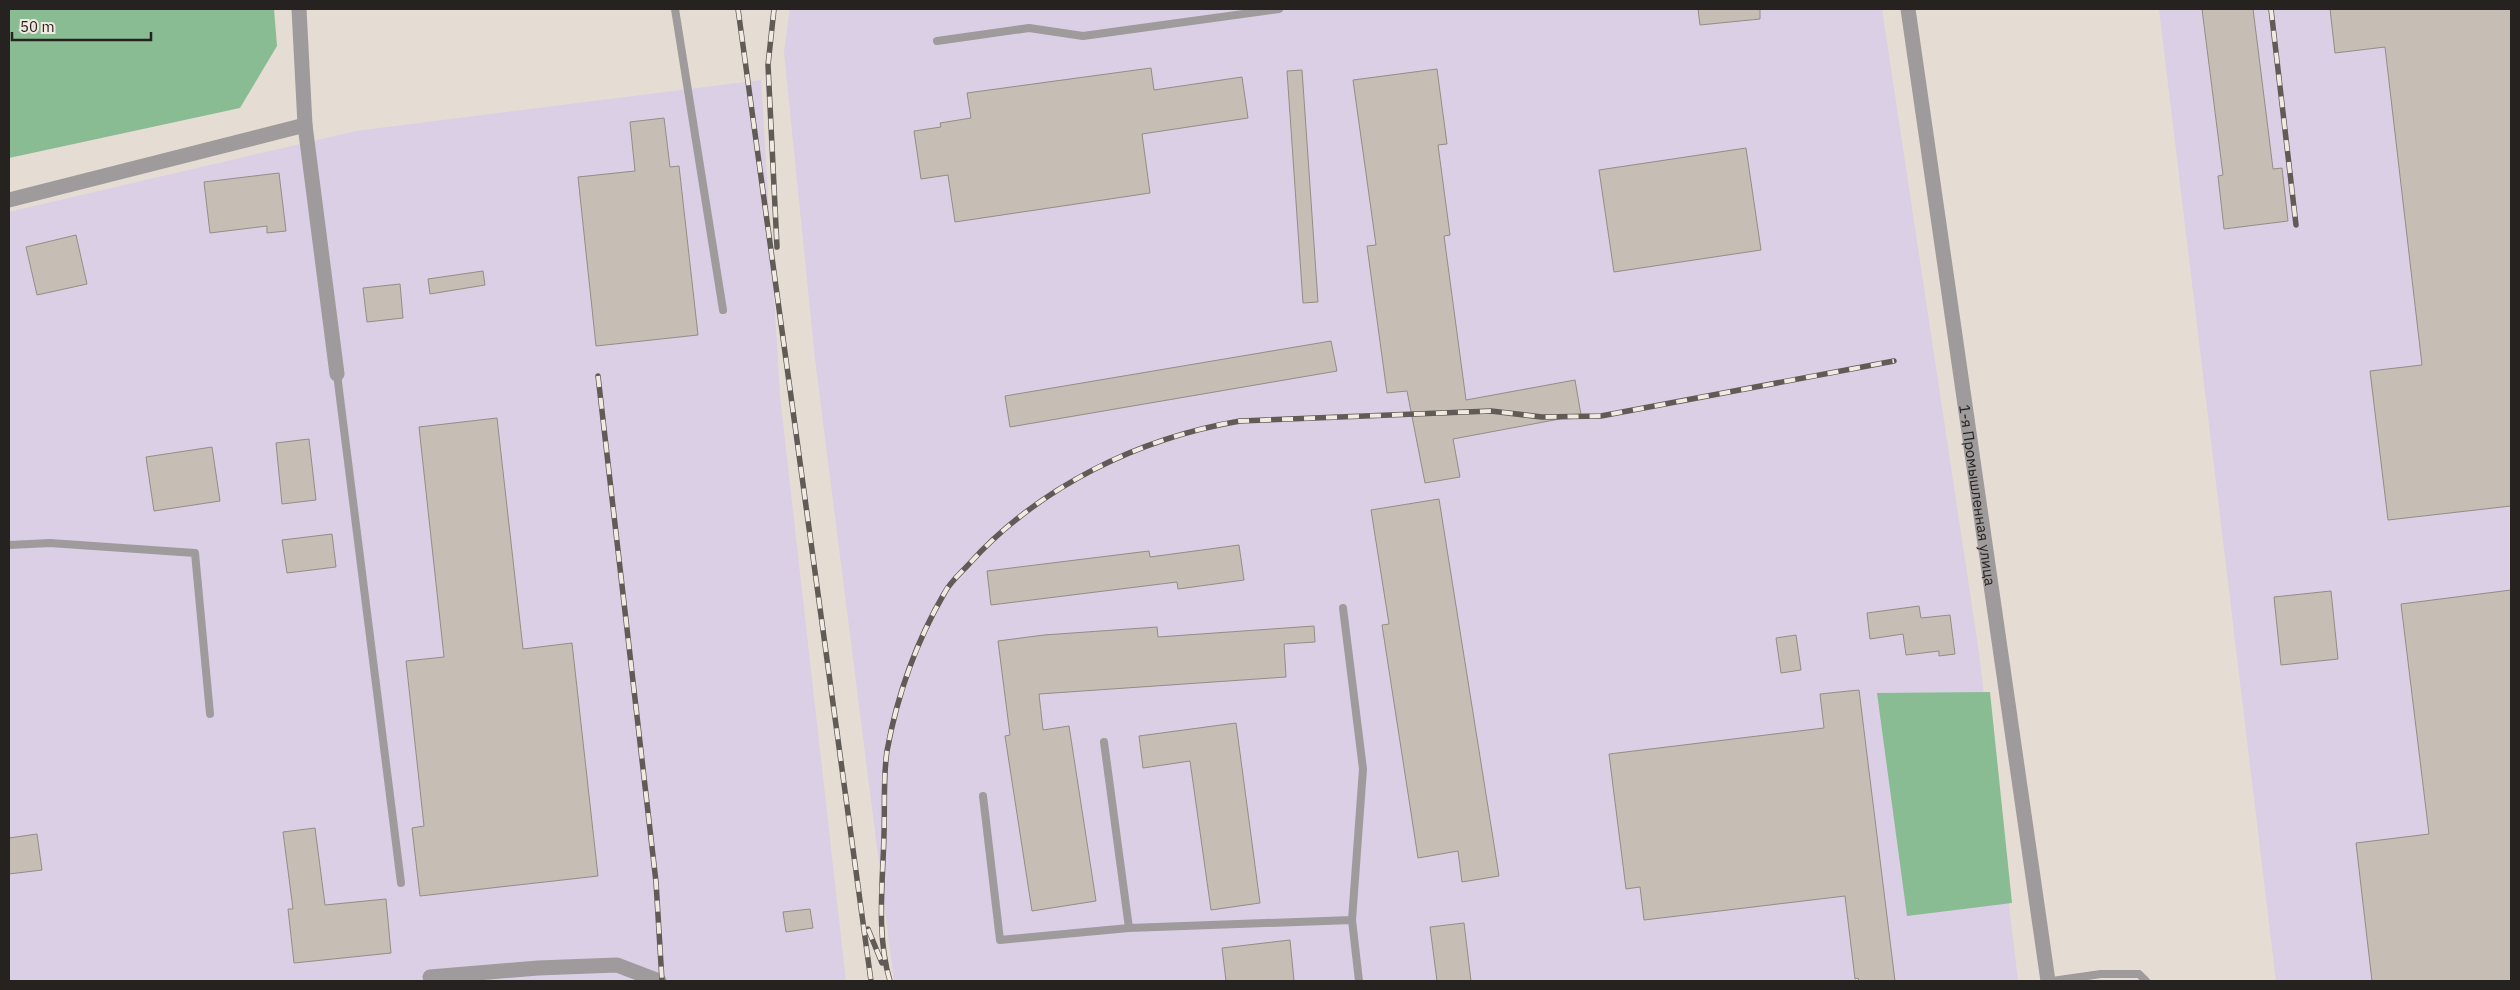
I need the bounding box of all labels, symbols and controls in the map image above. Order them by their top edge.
scale bar [12,10,151,42]
text: 50 m [20,17,55,36]
street label: 1-я Промышленная улица [1956,403,2000,587]

